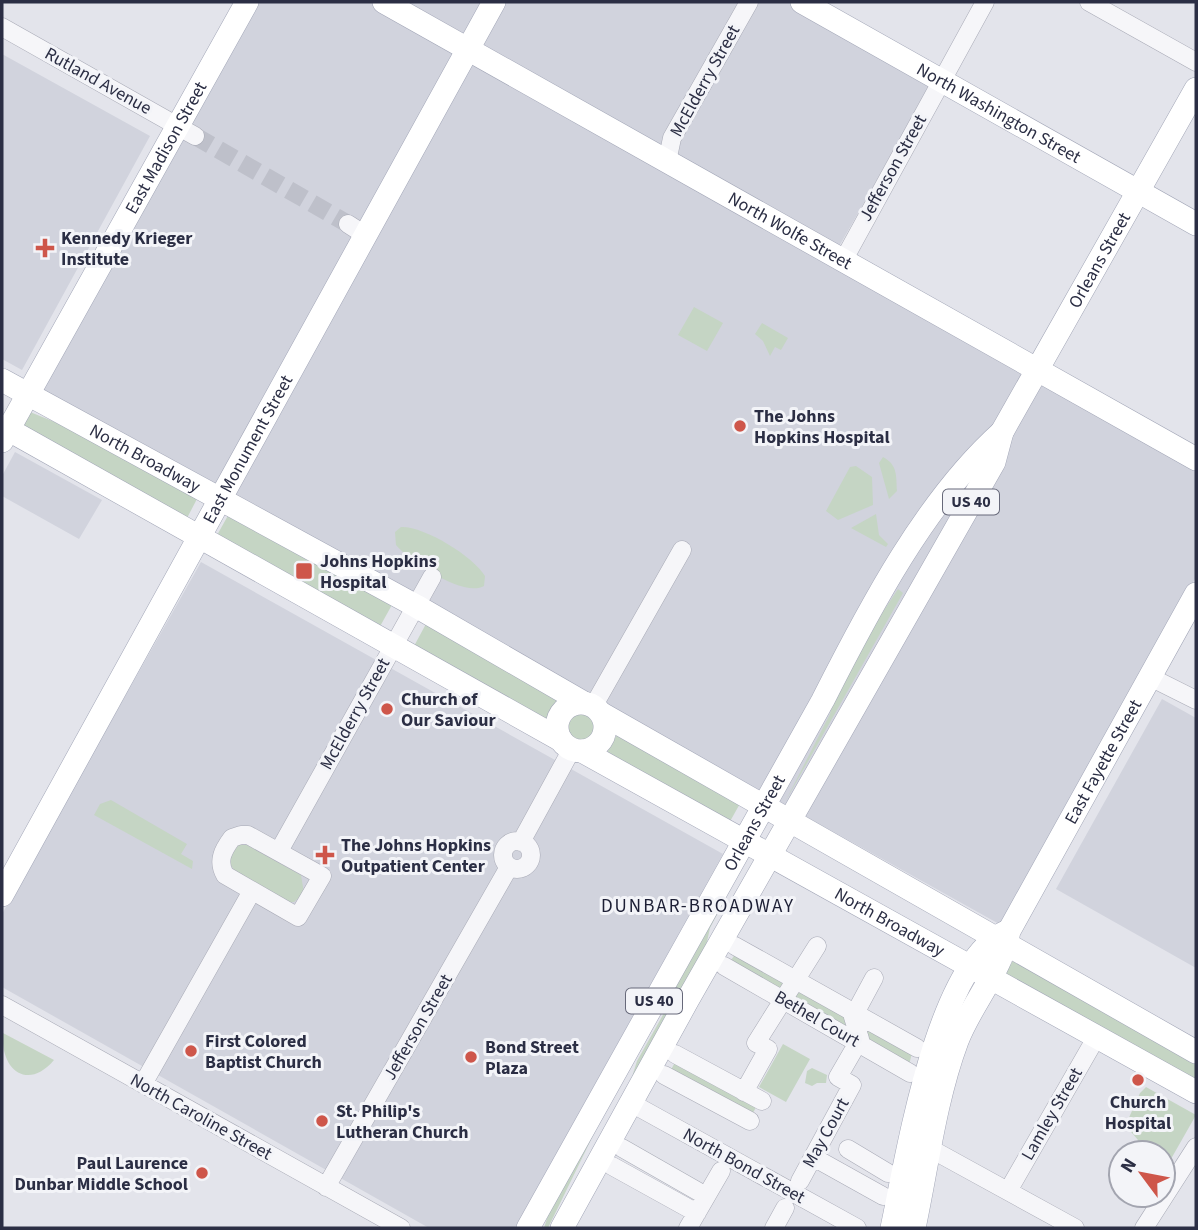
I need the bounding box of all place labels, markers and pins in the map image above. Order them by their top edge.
place label: Kennedy Krieger Institute [61,226,193,272]
marker: Kennedy Krieger Institute [35,238,55,258]
place label: The Johns Hopkins Hospital [754,404,890,450]
marker: The Johns Hopkins Hospital [732,418,748,434]
place label: Johns Hopkins Hospital [320,549,437,595]
marker: Johns Hopkins Hospital [294,561,314,581]
place label: Church of Our Saviour [401,687,496,733]
marker: Church of Our Saviour [379,701,395,717]
place label: The Johns Hopkins Outpatient Center [341,833,491,879]
marker: The Johns Hopkins Outpatient Center [315,845,335,865]
place label: First Colored Baptist Church [205,1029,322,1075]
place label: Bond Street Plaza [485,1035,579,1081]
marker: First Colored Baptist Church [183,1043,199,1059]
marker: Bond Street Plaza [463,1049,479,1065]
marker: Church Hospital [1130,1072,1146,1088]
place label: Church Hospital [1105,1090,1171,1136]
place label: St. Philip's Lutheran Church [336,1099,469,1145]
marker: St. Philip's Lutheran Church [314,1113,330,1129]
place label: Paul Laurence Dunbar Middle School [14,1151,188,1197]
marker: Paul Laurence Dunbar Middle School [194,1165,210,1181]

